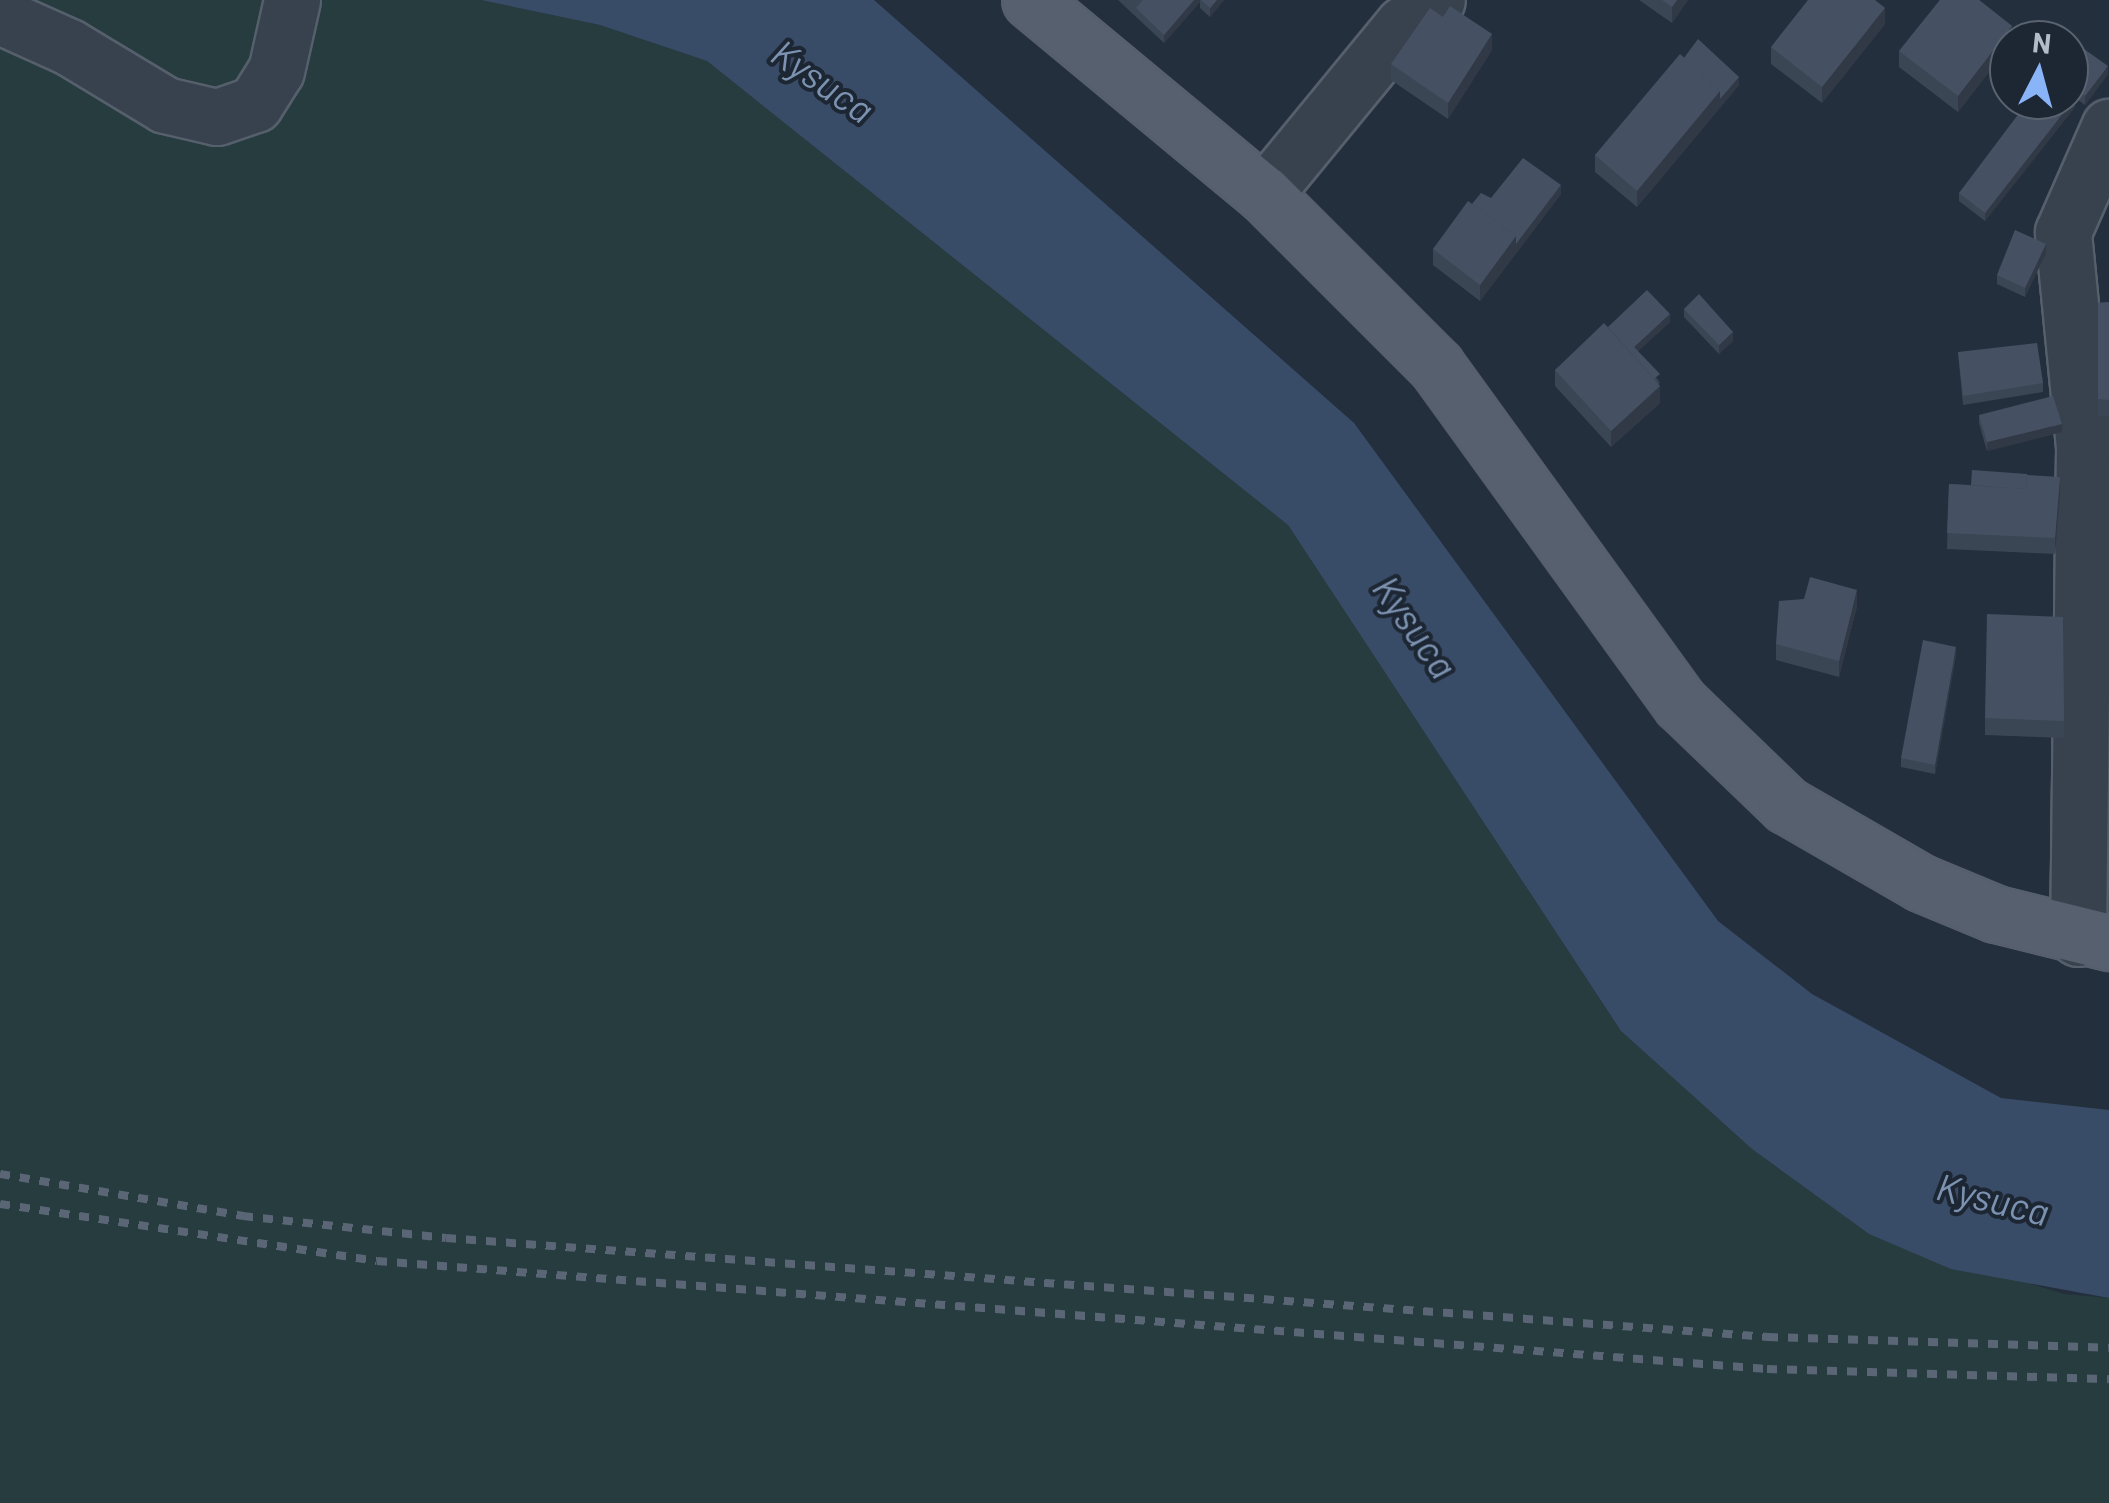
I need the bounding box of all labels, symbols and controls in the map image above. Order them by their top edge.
north arrow [1989,20,2089,120]
text: N [2031,24,2053,60]
water label: Kysuca [763,30,883,132]
water label: Kysuca [1364,567,1466,687]
water label: Kysuca [1932,1163,2054,1235]

